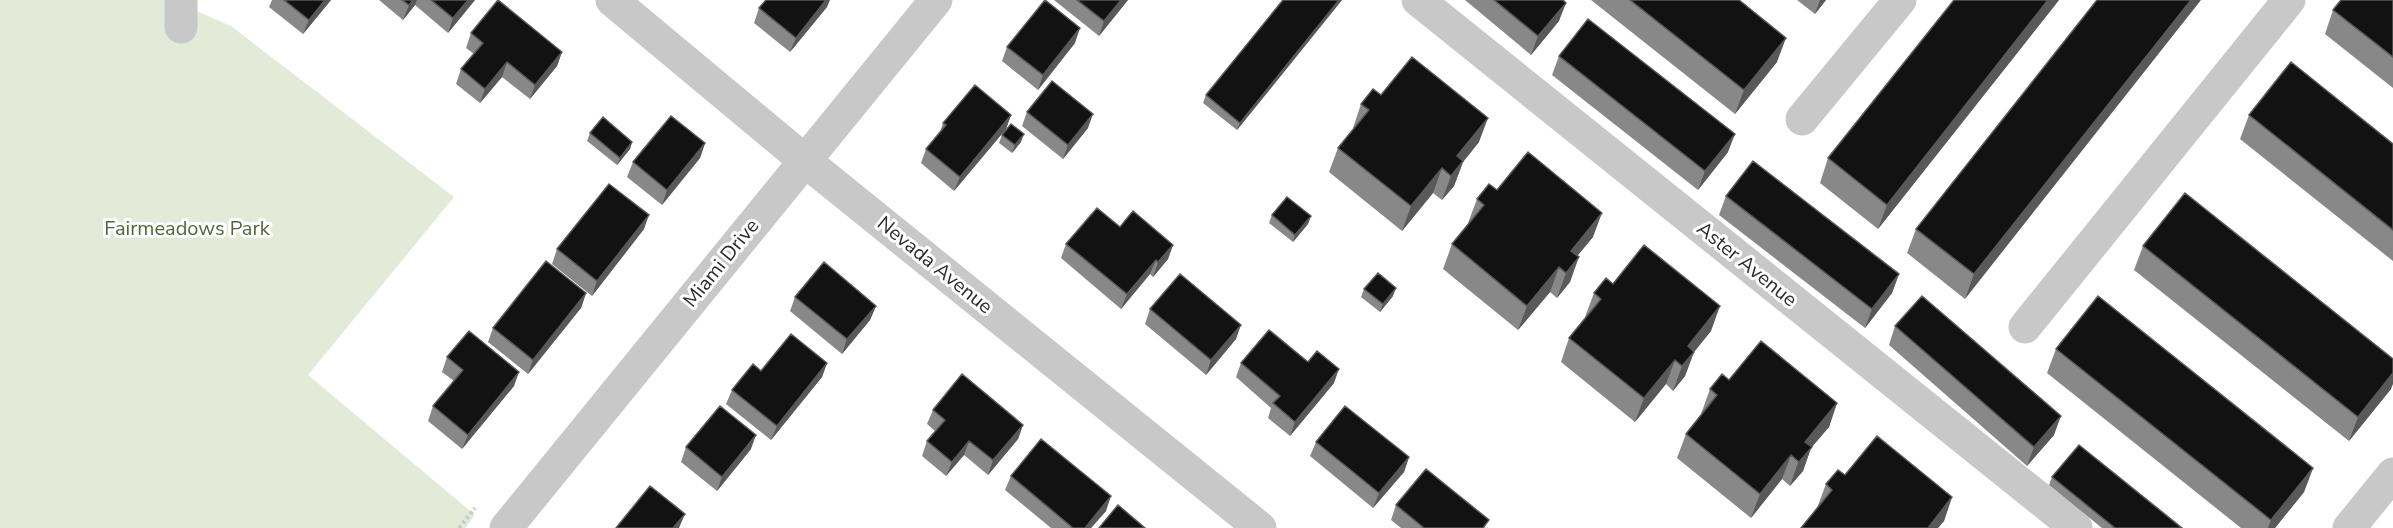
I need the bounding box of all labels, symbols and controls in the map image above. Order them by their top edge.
street label: Nevada Avenue [872,210,998,320]
street label: Miami Drive [677,213,765,313]
park label: Fairmeadows Park [104,215,271,242]
street label: Aster Avenue [1691,215,1803,313]

